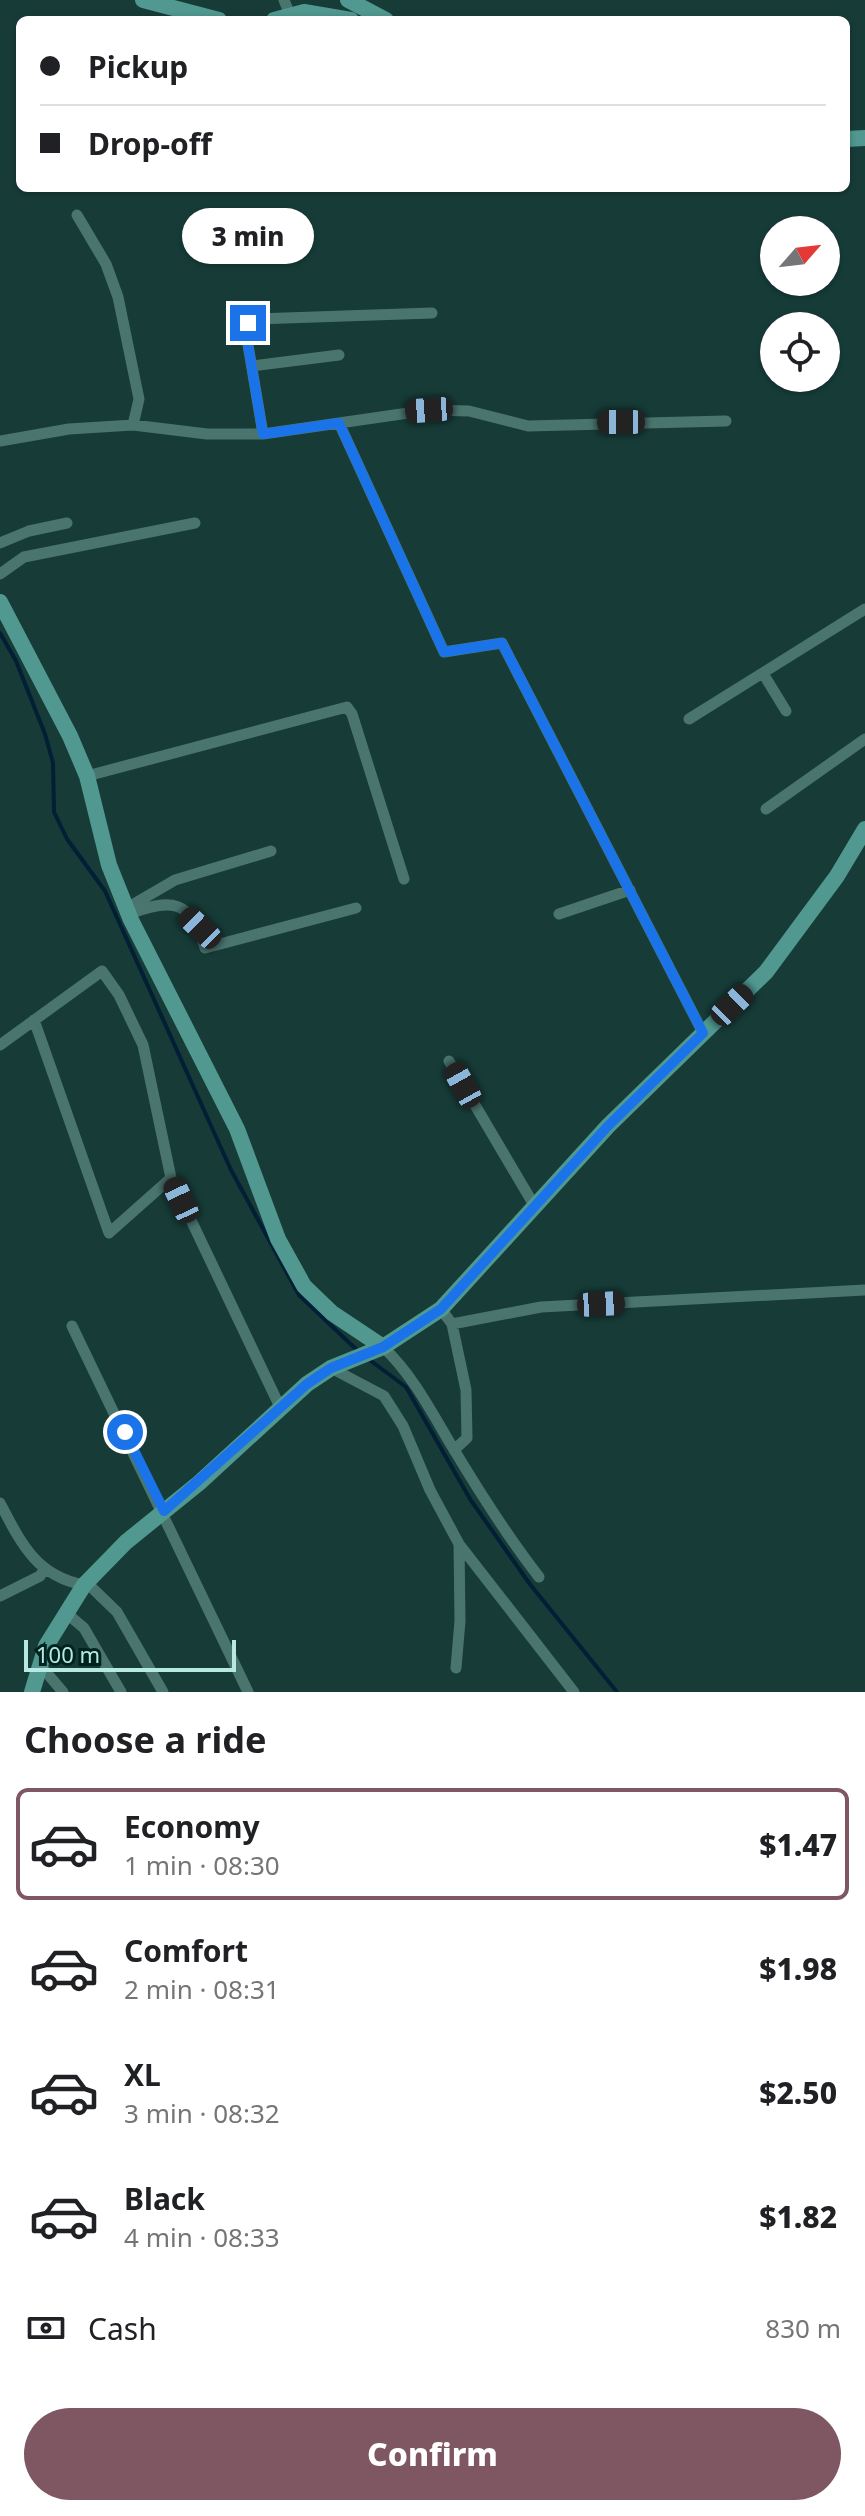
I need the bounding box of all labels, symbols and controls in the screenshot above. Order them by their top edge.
text: Pickup [88,46,188,87]
text: Drop-off [88,123,212,164]
callout: 3 min [182,207,314,263]
north arrow [760,216,840,296]
map controls [760,216,840,392]
text: 3 min [212,218,284,254]
route end [230,305,266,341]
button: locate [760,312,840,392]
car [404,396,454,424]
car [597,410,645,434]
car [174,903,226,953]
car [706,980,758,1030]
car [441,1058,485,1112]
car [160,1173,202,1227]
car [576,1291,626,1317]
route start [107,1414,143,1450]
scale bar [24,1636,236,1672]
text: 100 m [36,1639,100,1669]
text: Choose a ride [24,1715,266,1764]
text: Economy [124,1806,260,1847]
icon: car [28,1808,100,1880]
text: $1.47 [759,1824,837,1865]
text: 1 min · 08:30 [124,1847,280,1883]
text: Comfort [124,1930,248,1971]
icon: car [28,1932,100,2004]
text: $1.98 [759,1948,837,1989]
text: 2 min · 08:31 [124,1971,280,2007]
text: XL [124,2054,161,2095]
icon: car [28,2056,100,2128]
text: $2.50 [759,2072,837,2113]
text: 3 min · 08:32 [124,2095,280,2131]
text: Black [124,2178,205,2219]
icon: car [28,2180,100,2252]
text: $1.82 [759,2196,837,2237]
text: 4 min · 08:33 [124,2219,280,2255]
icon: cash [24,2306,68,2350]
text: Cash [88,2308,157,2349]
text: 830 m [765,2310,841,2346]
button: Confirm [24,2408,841,2500]

